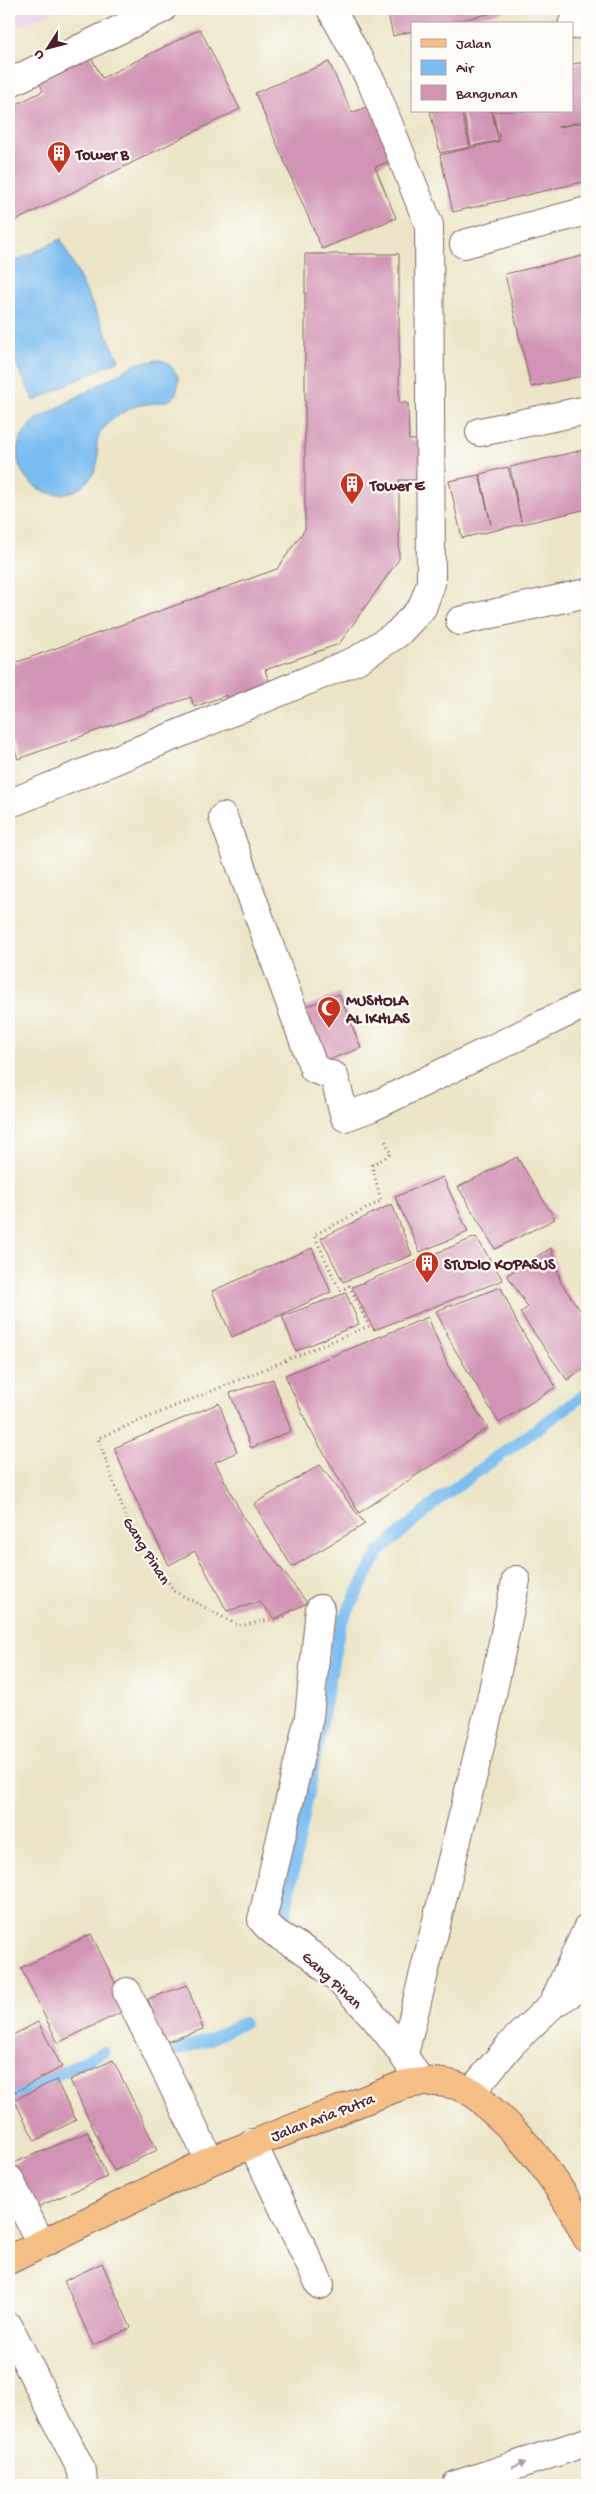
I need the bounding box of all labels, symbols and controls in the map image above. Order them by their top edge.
north arrow [22,22,72,72]
legend [411,22,574,112]
text: Jalan [456,36,491,54]
text: U [30,46,49,62]
text: Air [456,60,475,78]
text: Bangunan [455,86,517,104]
building icon: Tower B [46,140,72,174]
place label: Tower B [74,147,130,166]
building icon: Tower E [339,471,365,505]
place label: Tower E [368,478,426,497]
place label: MUSHOLA AL IKHLAS [345,993,410,1030]
mosque icon: MUSHOLA AL IKHLAS [316,995,342,1029]
building icon: STUDIO KOPASUS [414,1250,440,1284]
place label: STUDIO KOPASUS [444,1257,556,1276]
street label: Gang Pinan [117,1515,173,1589]
street label: Gang Pinan [296,1949,365,2015]
street label: Jalan Aria Putra [269,2090,379,2148]
one-way arrow [512,2460,527,2468]

